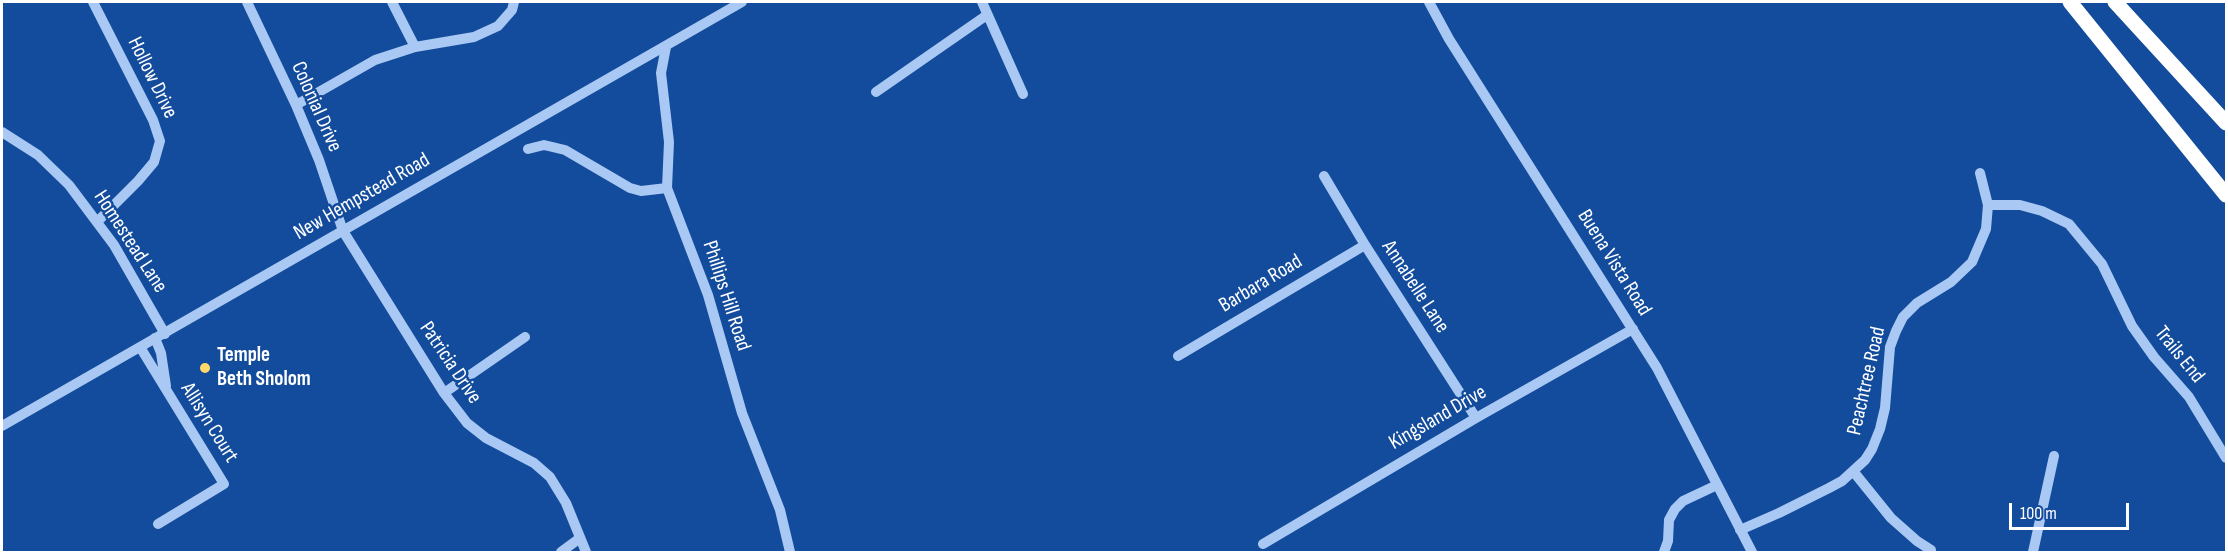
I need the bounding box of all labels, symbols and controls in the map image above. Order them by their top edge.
street label: Hollow Drive [121,33,183,123]
street label: Colonial Drive [285,58,347,156]
street label: New Hempstead Road [290,148,434,246]
street label: Homestead Lane [88,186,172,298]
street label: Buena Vista Road [1571,205,1657,321]
street label: Annabelle Lane [1376,236,1454,338]
street label: Phillips Hill Road [696,238,756,354]
street label: Barbara Road [1215,249,1307,319]
street label: Patricia Drive [413,317,487,409]
street label: Trails End [2148,321,2210,389]
street label: Peachtree Road [1842,324,1892,438]
place label: Temple Beth Sholom [217,343,311,393]
marker: Temple Beth Sholom [198,361,212,375]
street label: Allisyn Court [175,378,243,468]
street label: Kingsland Drive [1385,380,1491,456]
scale bar [2012,491,2132,529]
text: 100 m [2020,503,2057,524]

